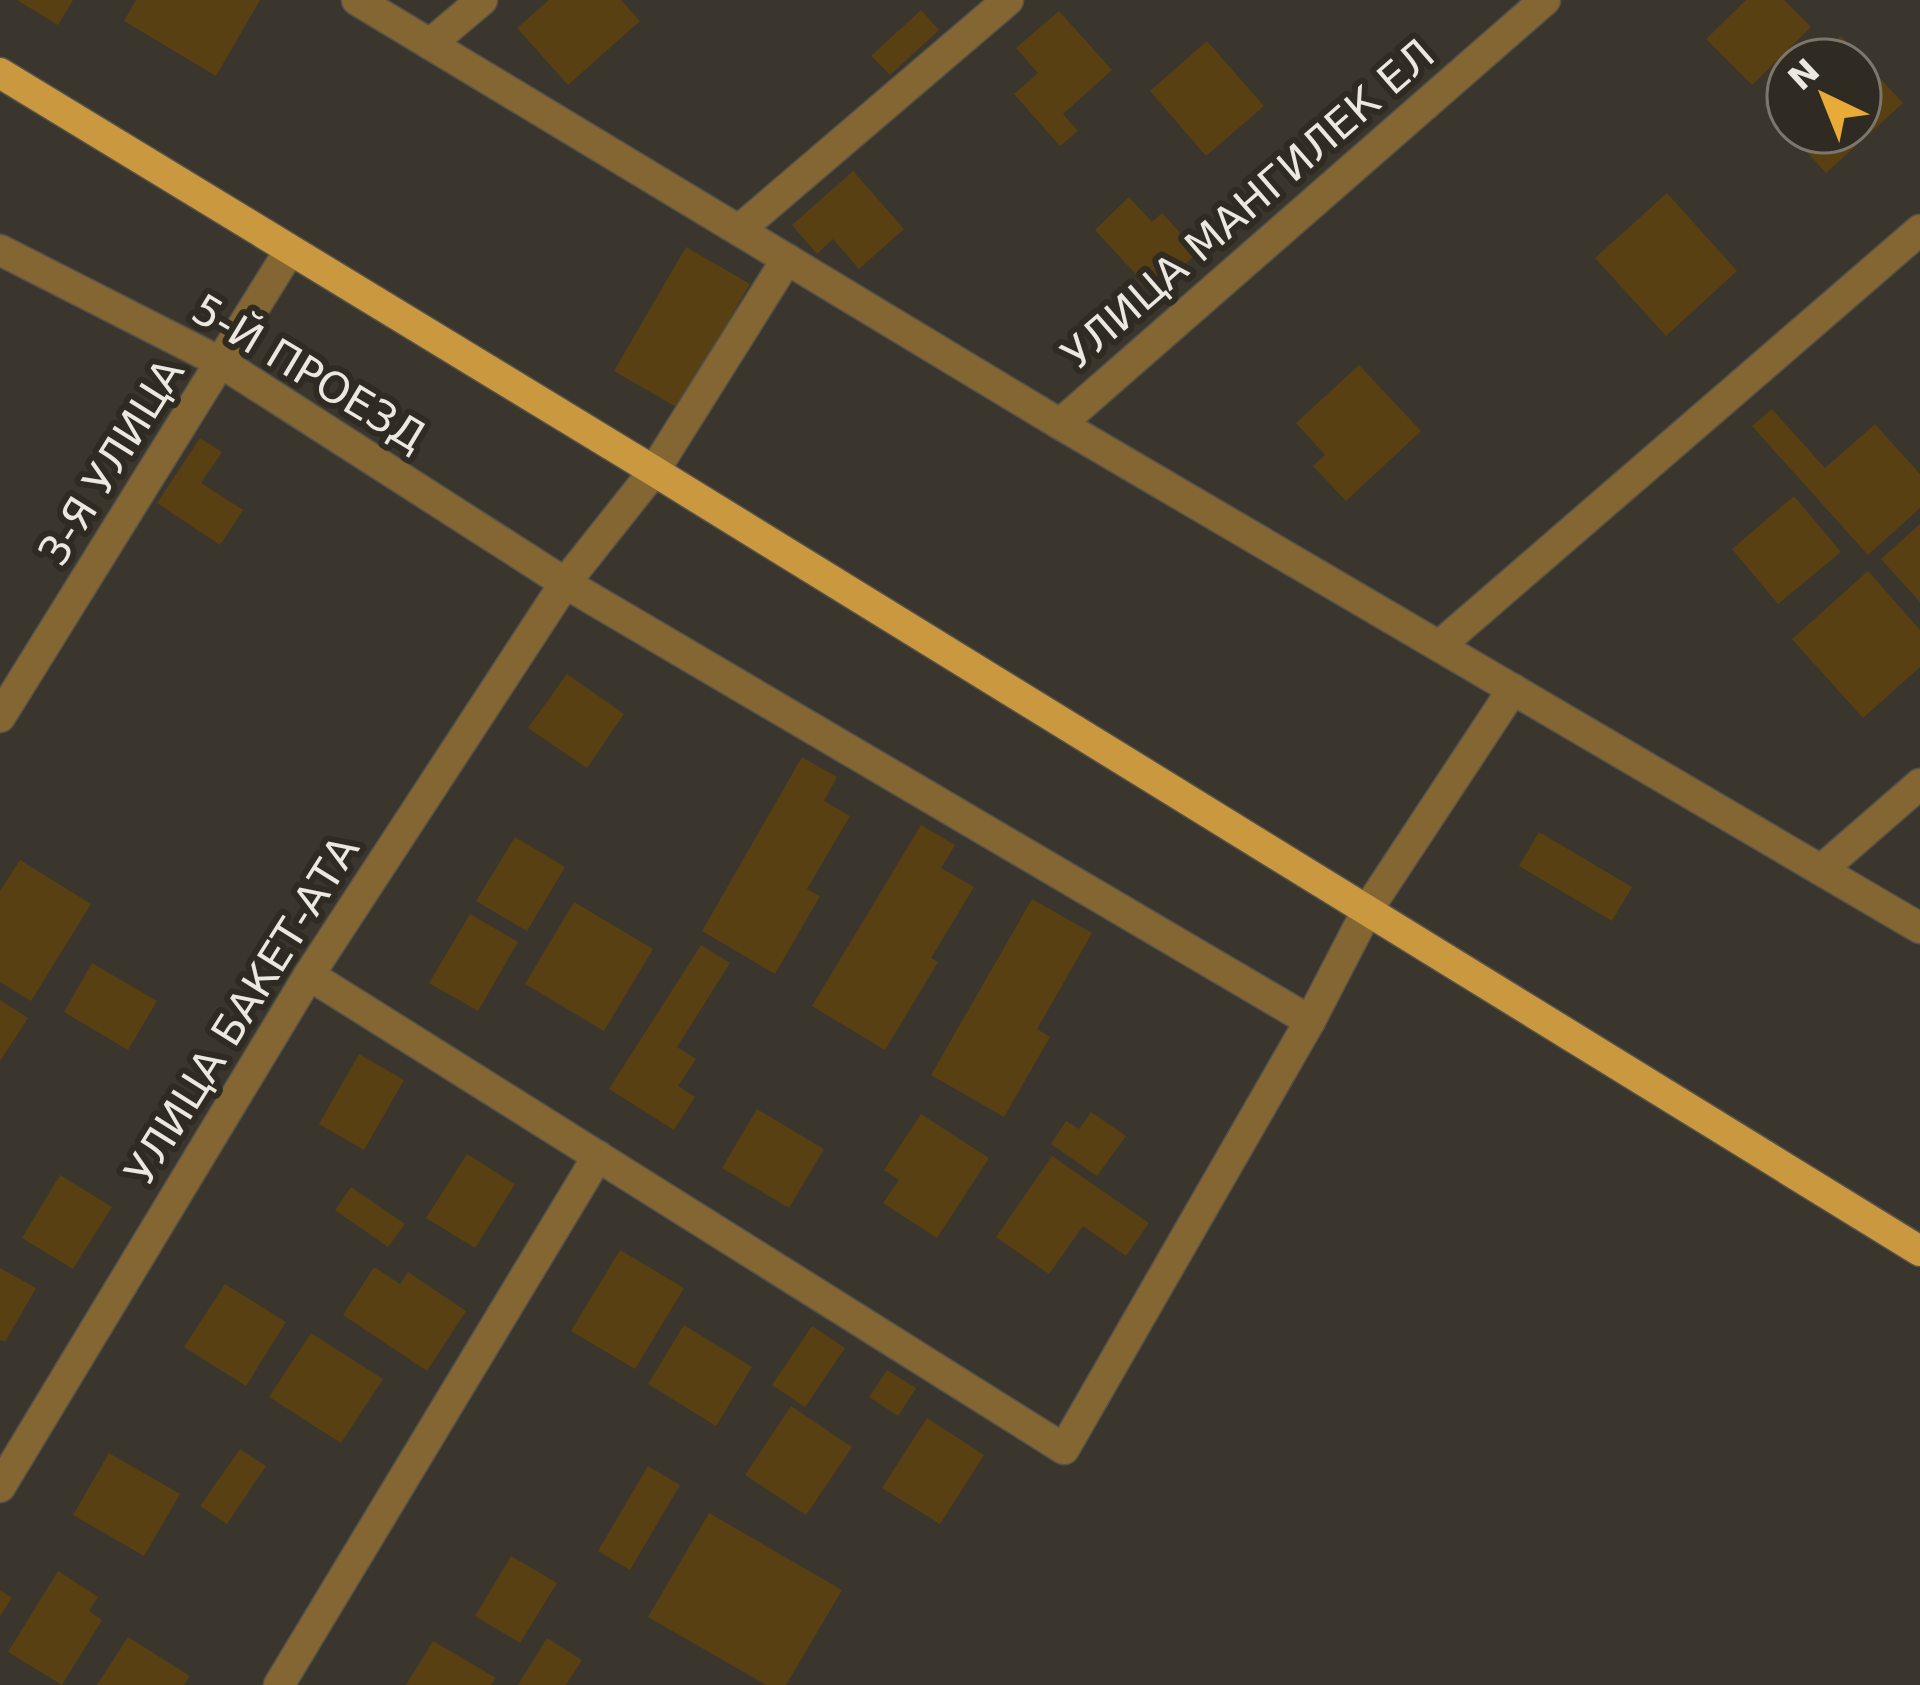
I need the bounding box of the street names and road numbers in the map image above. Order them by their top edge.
street label: УЛИЦА МАНГИЛЕК ЕЛ [1052,29,1444,379]
street label: 5-Й ПРОЕЗД [184,283,435,462]
street label: 3-Я УЛИЦА [28,349,194,574]
street label: УЛИЦА БАКЕТ-АТА [115,827,369,1193]

